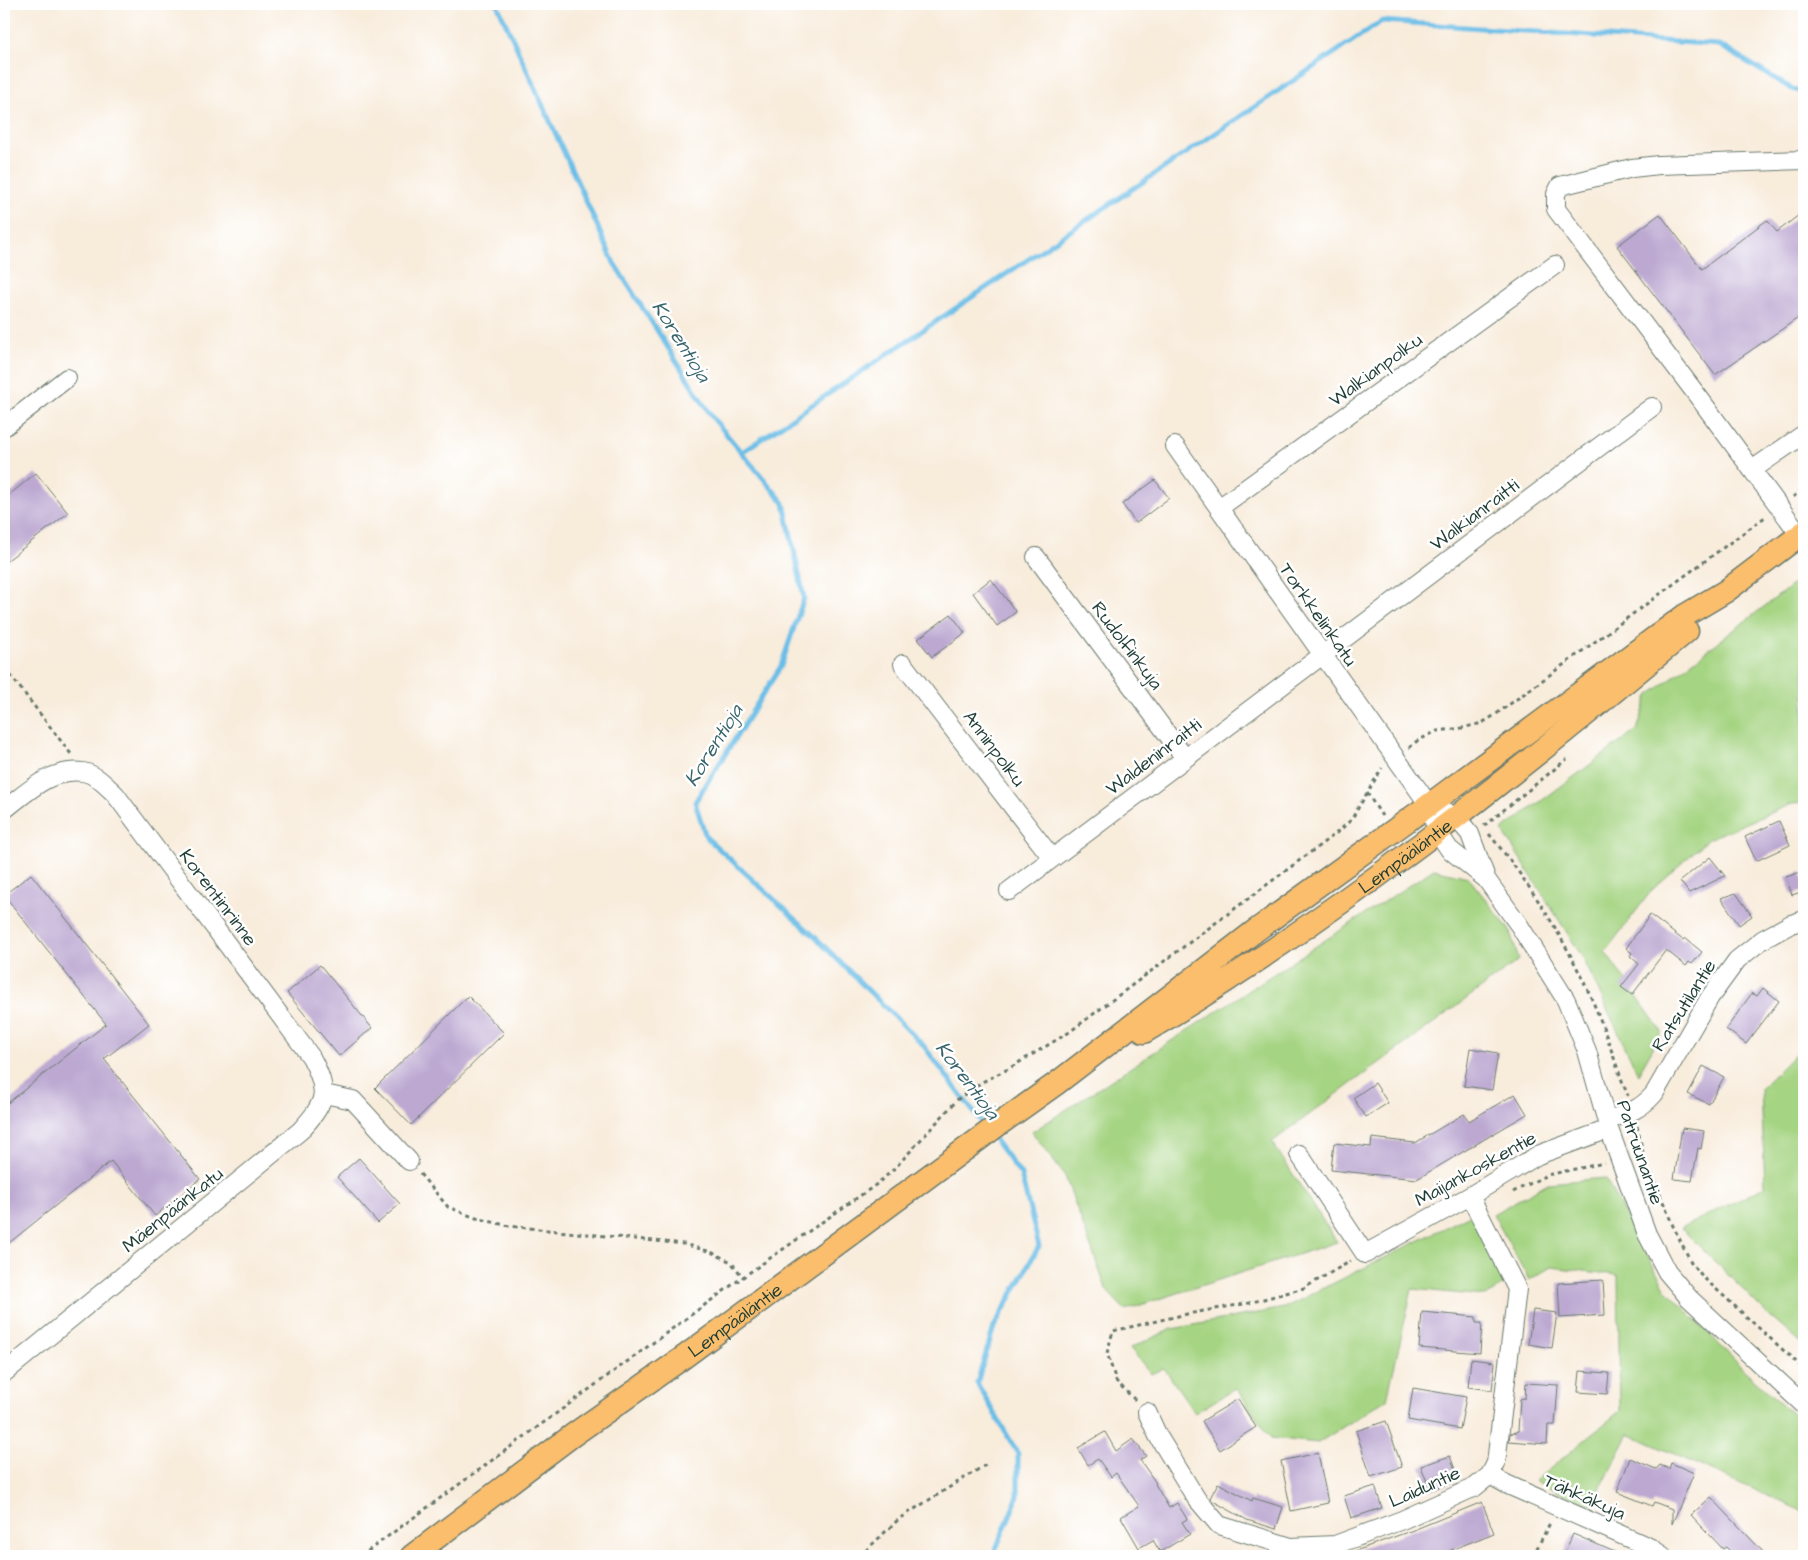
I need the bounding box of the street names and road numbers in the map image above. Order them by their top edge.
street label: Walkianpolku [1324,327,1429,413]
street label: Walkianraitti [1425,473,1525,558]
street label: Torkkelinkatu [1272,558,1364,672]
street label: Rudolfinkuja [1085,596,1169,696]
street label: Anninpolku [956,705,1032,793]
street label: Waldeninraitti [1100,712,1208,802]
street label: Lempääläntie [1353,813,1458,901]
street label: Korentinrinne [172,844,263,952]
street label: Ratsutilantie [1645,955,1723,1057]
street label: Patruunantie [1609,1097,1670,1208]
street label: Maijankoskentie [1410,1125,1541,1214]
street label: Mäenpäänkatu [117,1161,230,1259]
street label: Lempääläntie [683,1277,788,1365]
street label: Laiduntie [1385,1460,1465,1515]
street label: Tähkäkuja [1539,1467,1630,1527]

